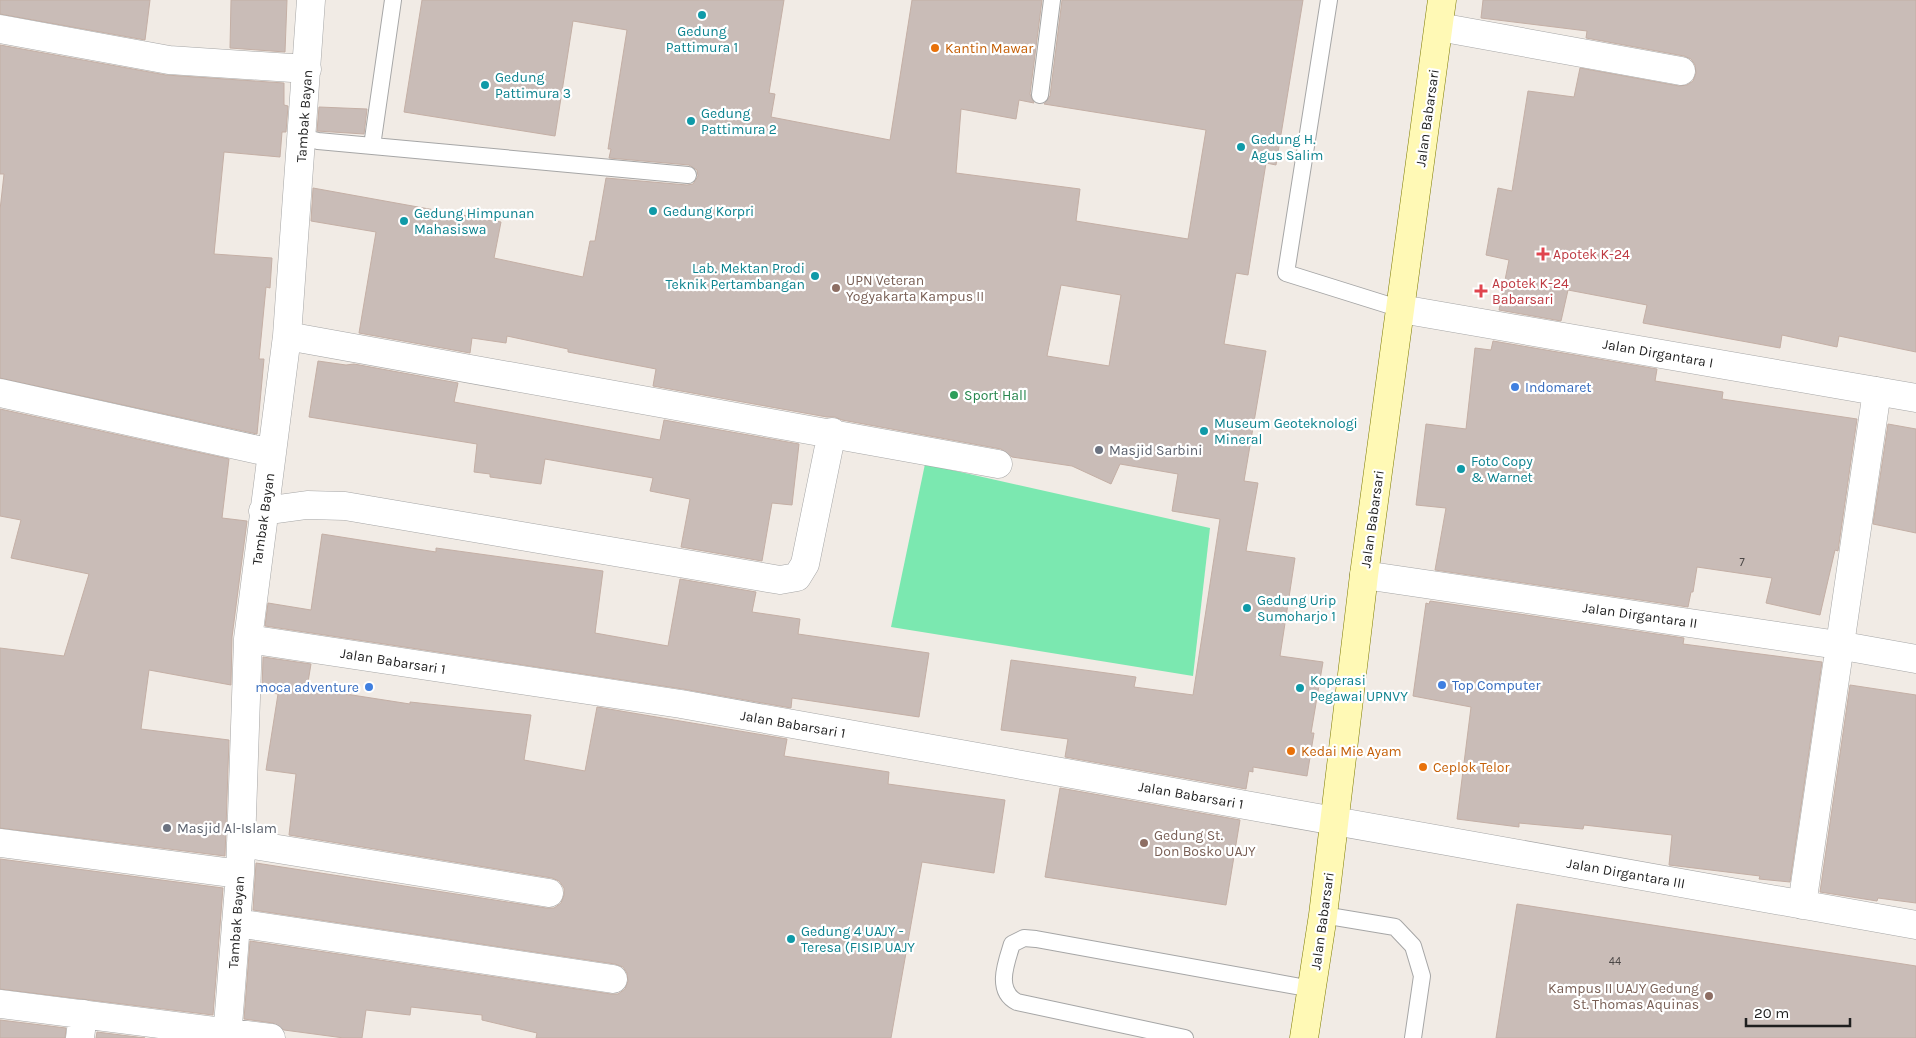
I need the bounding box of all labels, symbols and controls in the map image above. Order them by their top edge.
marker: Gedung Pattimura 1 [696,9,708,21]
place label: Gedung Pattimura 1 [666,23,738,56]
place label: Kantin Mawar [945,40,1034,57]
marker: Kantin Mawar [929,42,941,54]
street label: Jalan Babarsari [1412,68,1443,168]
street label: Tambak Bayan [293,69,316,163]
place label: Gedung Pattimura 3 [495,69,571,102]
marker: Gedung Pattimura 3 [479,79,491,91]
place label: Gedung Pattimura 2 [701,105,777,138]
marker: Gedung Pattimura 2 [685,115,697,127]
place label: Gedung H. Agus Salim [1251,131,1323,164]
marker: Gedung H. Agus Salim [1235,141,1247,153]
place label: Gedung Korpri [663,203,754,220]
place label: Gedung Himpunan Mahasiswa [414,205,535,238]
marker: Gedung Korpri [647,205,659,217]
marker: Gedung Himpunan Mahasiswa [398,215,410,227]
place label: Apotek K-24 [1553,246,1630,263]
marker: Apotek K-24 [1537,248,1549,260]
place label: Lab. Mektan Prodi Teknik Pertambangan [666,260,805,293]
marker: Lab. Mektan Prodi Teknik Pertambangan [809,270,821,282]
place label: UPN Veteran Yogyakarta Kampus II [846,272,984,305]
place label: Apotek K-24 Babarsari [1492,275,1569,308]
marker: UPN Veteran Yogyakarta Kampus II [830,282,842,294]
marker: Apotek K-24 Babarsari [1474,284,1488,298]
street label: Jalan Dirgantara I [1601,335,1715,372]
place label: Indomaret [1525,379,1592,396]
marker: Indomaret [1509,381,1521,393]
place label: Sport Hall [964,387,1027,404]
marker: Sport Hall [948,389,960,401]
place label: Museum Geoteknologi Mineral [1214,415,1358,448]
marker: Museum Geoteknologi Mineral [1198,425,1210,437]
place label: Masjid Sarbini [1109,442,1202,459]
marker: Masjid Sarbini [1093,444,1105,456]
place label: Foto Copy & Warnet [1471,453,1533,486]
marker: Foto Copy & Warnet [1455,463,1467,475]
street label: Jalan Babarsari [1357,469,1388,569]
street label: Tambak Bayan [249,472,278,566]
house number: 7 [1739,556,1745,569]
place label: Gedung Urip Sumoharjo 1 [1257,592,1336,625]
street label: Jalan Dirgantara II [1581,599,1699,632]
marker: Gedung Urip Sumoharjo 1 [1241,602,1253,614]
street label: Jalan Babarsari 1 [339,645,447,678]
place label: Koperasi Pegawai UPNVY [1310,672,1408,705]
place label: Top Computer [1452,677,1542,694]
place label: moca adventure [255,679,359,696]
marker: Top Computer [1436,679,1448,691]
marker: moca adventure [363,681,375,693]
marker: Koperasi Pegawai UPNVY [1294,682,1306,694]
street label: Jalan Babarsari 1 [739,707,847,742]
place label: Kedai Mie Ayam [1301,743,1402,760]
marker: Kedai Mie Ayam [1285,745,1297,757]
place label: Ceplok Telor [1433,759,1510,776]
marker: Ceplok Telor [1417,761,1429,773]
street label: Jalan Babarsari 1 [1137,778,1245,813]
place label: Masjid Al-Islam [177,820,277,837]
marker: Masjid Al-Islam [161,822,173,834]
place label: Gedung St. Don Bosko UAJY [1154,827,1256,860]
marker: Gedung St. Don Bosko UAJY [1138,837,1150,849]
street label: Jalan Dirgantara III [1565,855,1686,892]
street label: Jalan Babarsari [1307,871,1338,971]
street label: Tambak Bayan [225,875,248,969]
place label: Gedung 4 UAJY - Teresa (FISIP UAJY [801,923,915,956]
marker: Gedung 4 UAJY - Teresa (FISIP UAJY [785,933,797,945]
house number: 44 [1609,955,1621,968]
place label: Kampus II UAJY Gedung St. Thomas Aquinas [1548,980,1699,1013]
marker: Kampus II UAJY Gedung St. Thomas Aquinas [1703,990,1715,1002]
scale bar [1746,996,1850,1028]
text: 20 m [1754,1004,1789,1022]

